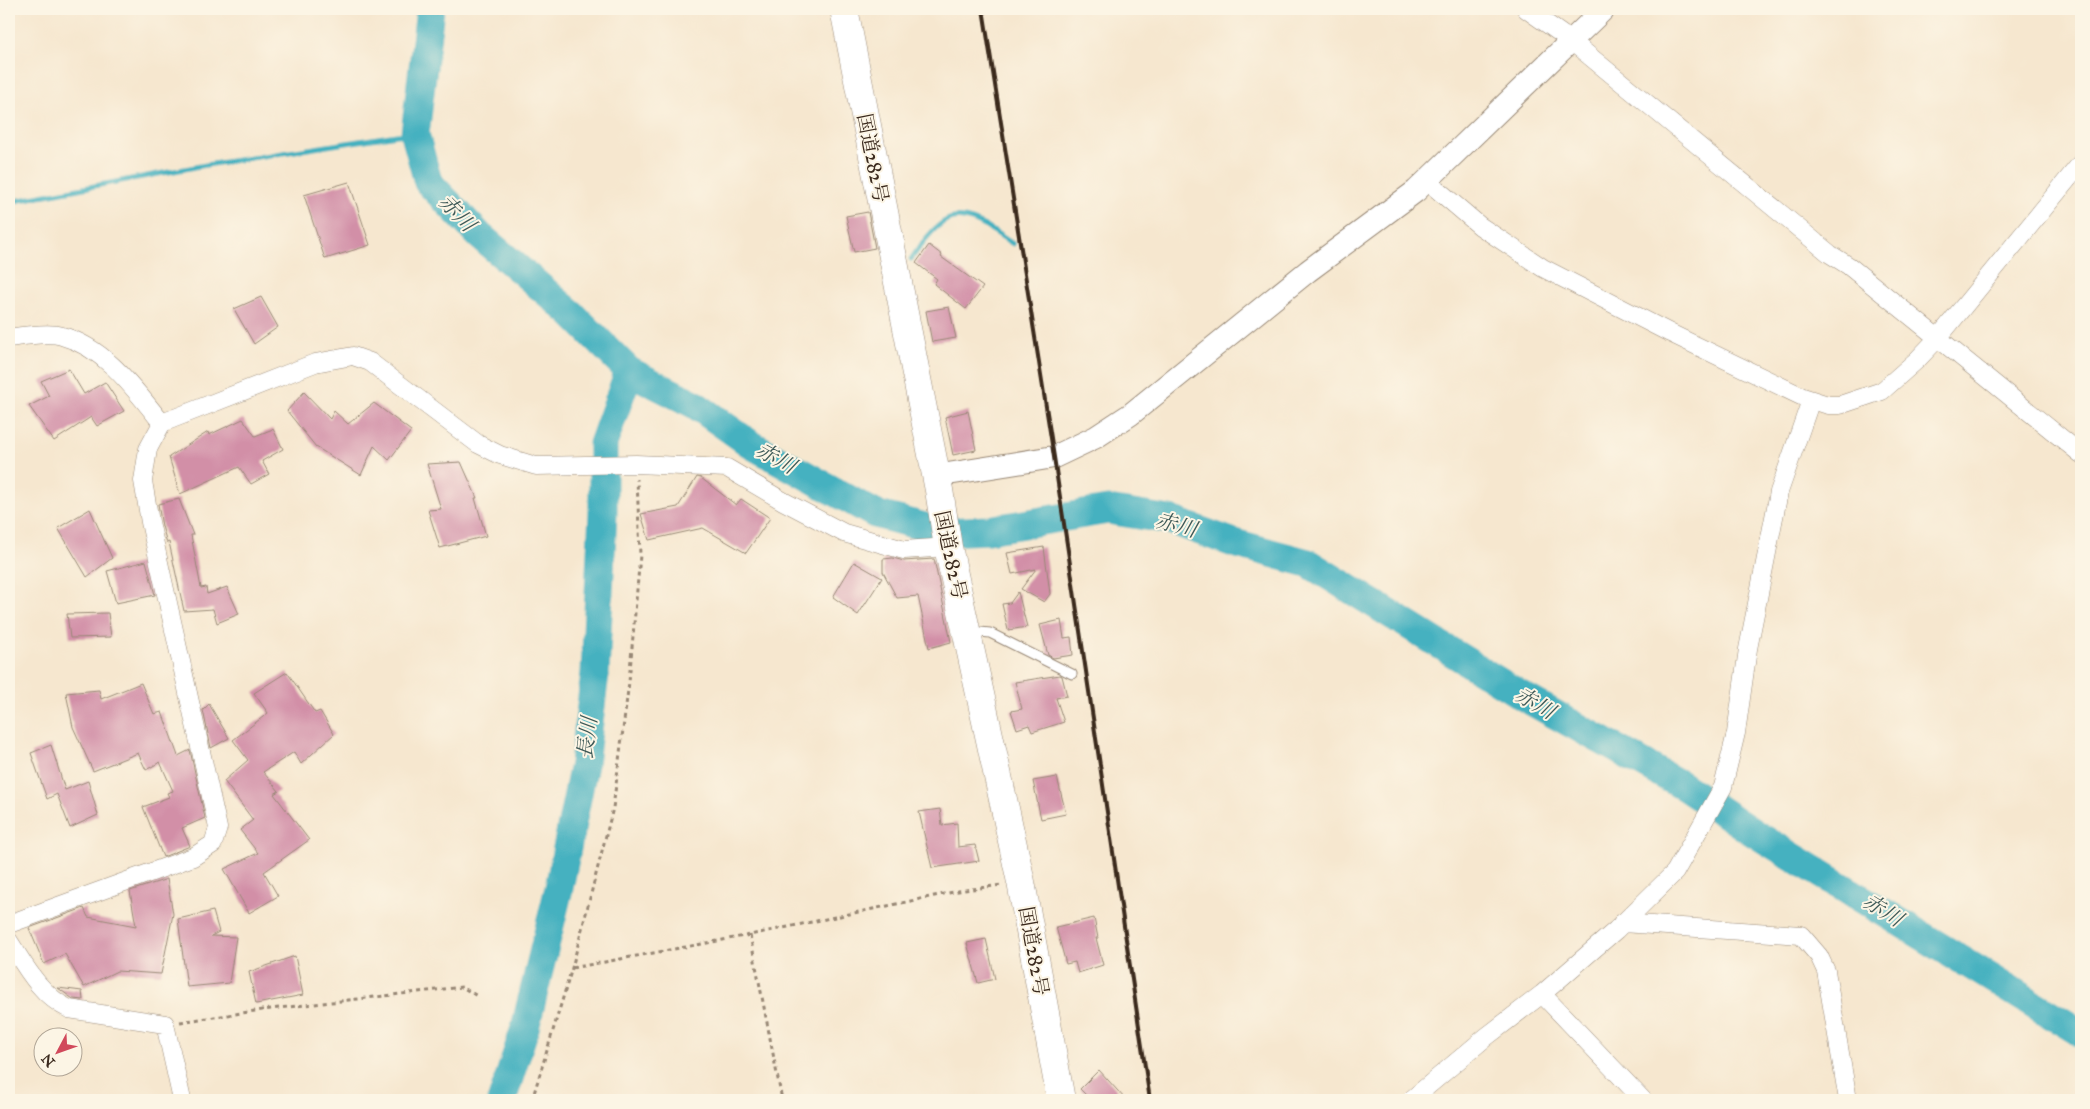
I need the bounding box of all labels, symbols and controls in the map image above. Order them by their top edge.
street label: 国道282号 [853,111,893,205]
water label: 赤川 [433,189,482,239]
water label: 赤川 [751,436,802,481]
water label: 赤川 [1152,507,1202,544]
street label: 国道282号 [930,508,972,602]
water label: 赤川 [1510,681,1561,726]
water label: 長川 [572,714,603,760]
water label: 赤川 [1858,888,1909,933]
street label: 国道282号 [1014,904,1054,998]
north arrow [32,1026,82,1076]
text: N [38,1050,59,1070]

